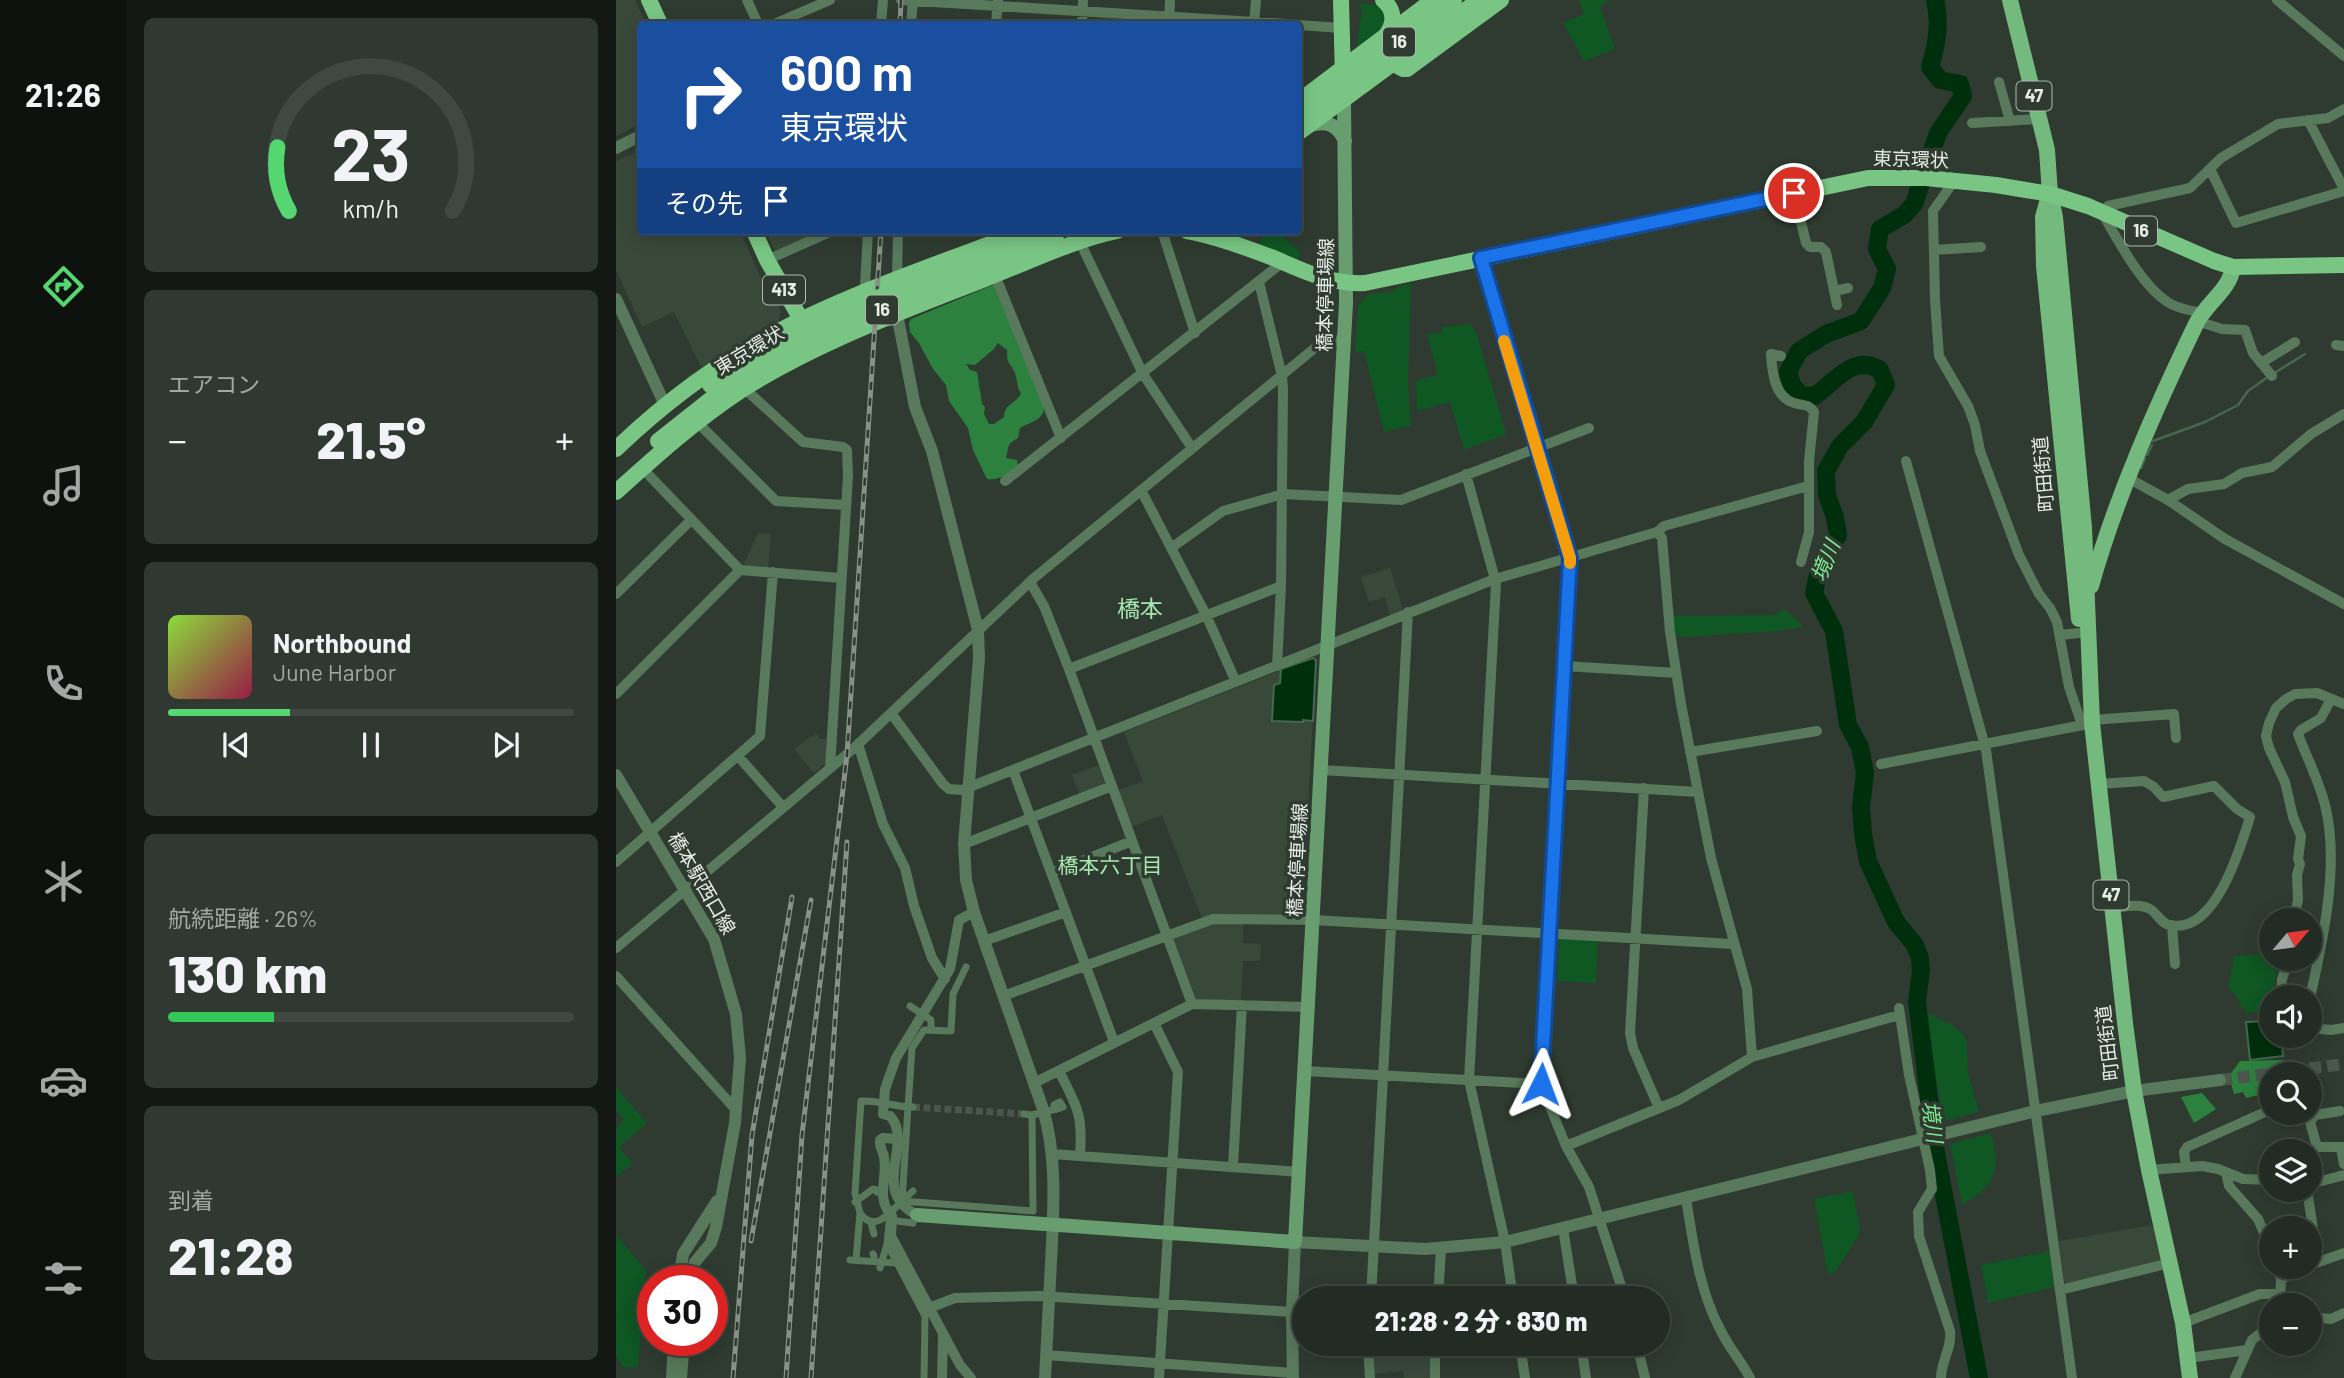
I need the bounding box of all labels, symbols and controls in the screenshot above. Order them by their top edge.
road number: 16 [1383,28,1415,56]
text: 600 m [780,42,913,101]
icon: right [665,49,756,140]
text: 21:26 [25,75,101,113]
road number: 47 [2016,82,2052,110]
text: 東京環状 [780,107,908,145]
text: 23 [331,108,411,196]
street label: 東京環状 [1873,146,1949,171]
pin [1764,163,1824,223]
icon: arrive [1775,174,1813,212]
icon: arrive [757,182,795,220]
text: その先 [665,187,743,218]
text: km/h [343,193,399,223]
road number: 16 [2125,216,2157,246]
street label: 橋本停車場線 [1312,238,1337,352]
icon: directions [39,262,88,311]
road number: 413 [763,276,805,304]
road number: 16 [866,296,898,324]
street label: 東京環状 [710,320,787,379]
text: エアコン [168,370,260,398]
text: 21.5° [316,407,426,469]
text: − [168,416,187,462]
text: + [555,416,574,462]
street label: 町田街道 [2028,435,2057,513]
icon: music [39,461,88,510]
water label: 境川 [1805,534,1845,585]
district label: 橋本 [1117,594,1163,622]
text: Northbound [273,627,411,658]
text: June Harbor [273,658,396,686]
icon: phone [39,659,88,708]
icon: previous [217,726,255,764]
icon: pause [352,726,390,764]
icon: next [487,726,525,764]
street label: 橋本停車場線 [1282,802,1311,918]
street label: 橋本駅西口線 [664,828,741,938]
district label: 橋本六丁目 [1058,852,1163,877]
icon: climate [39,857,88,906]
road number: 47 [2094,880,2128,910]
text: 航続距離 · 26% [168,904,318,932]
north arrow [2259,908,2322,971]
map controls [2259,908,2322,1356]
text: 130 km [168,941,327,1003]
button: sound [2259,985,2322,1048]
street label: 町田街道 [2090,1004,2123,1082]
position arrow [1504,1047,1578,1121]
icon: car [39,1056,88,1105]
button: search [2259,1062,2322,1125]
water label: 境川 [1919,1099,1949,1146]
button: layers [2259,1139,2322,1202]
text: 到着 [168,1186,214,1214]
button: + [2259,1216,2322,1279]
text: 21:28 [168,1223,293,1285]
icon: filters [39,1254,88,1303]
speed limit sign: 30 [637,1265,728,1356]
button: − [2259,1293,2322,1356]
text: 21:28 · 2 分 · 830 m [1375,1305,1587,1336]

